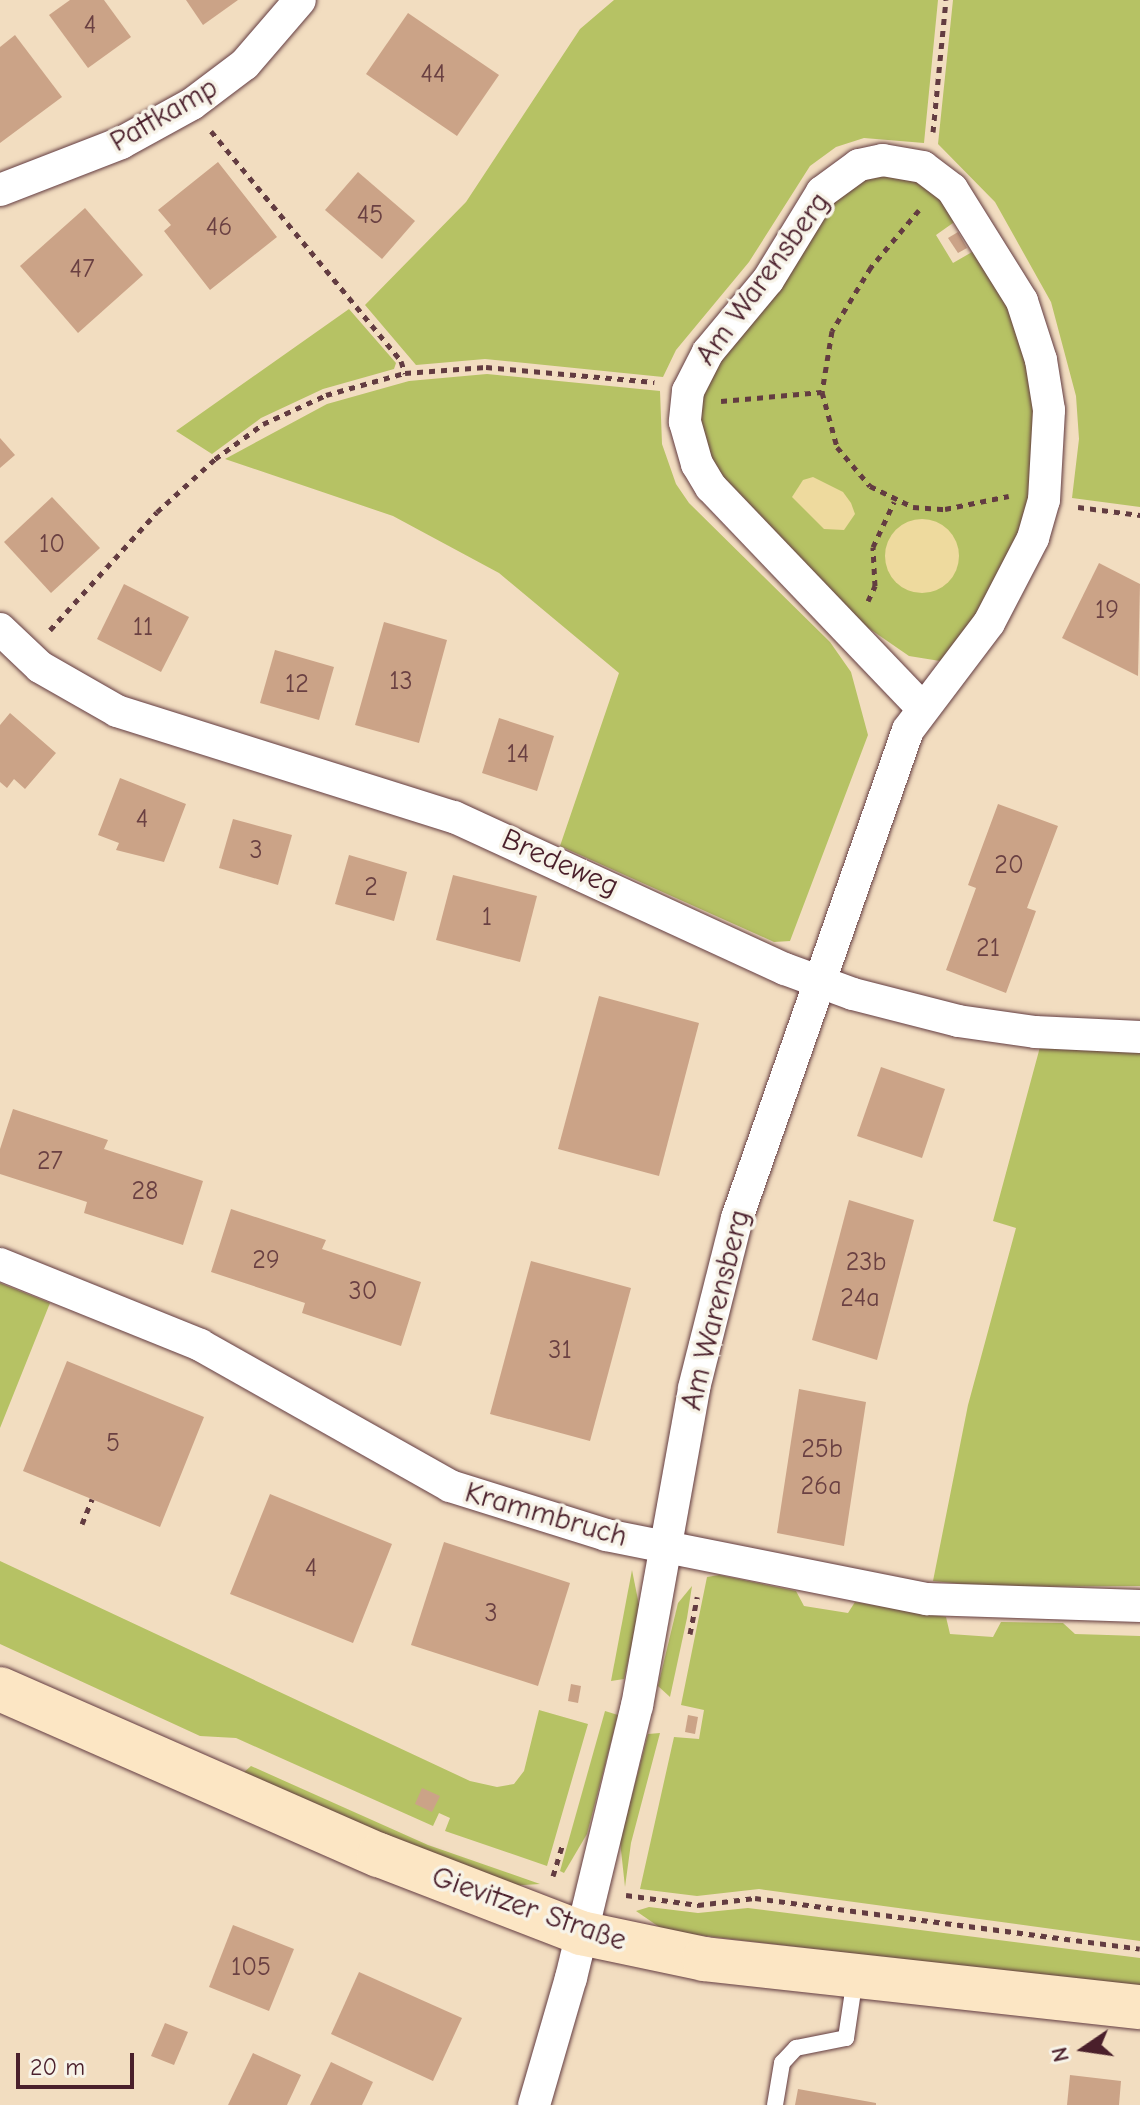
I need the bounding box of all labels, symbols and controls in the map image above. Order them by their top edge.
house number: 4 [84,10,96,42]
house number: 44 [420,59,446,91]
street label: Pattkamp [104,70,224,160]
street label: Am Warensberg [688,185,838,373]
house number: 45 [357,200,383,232]
house number: 46 [206,212,232,244]
house number: 47 [70,254,94,286]
house number: 10 [39,529,65,561]
house number: 19 [1095,595,1119,627]
house number: 11 [133,612,153,644]
house number: 13 [389,666,413,698]
house number: 12 [285,669,309,701]
house number: 14 [507,739,529,771]
house number: 4 [136,804,148,836]
street label: Bredeweg [496,821,624,905]
house number: 3 [249,835,263,867]
house number: 20 [994,850,1024,882]
house number: 2 [364,872,378,904]
house number: 1 [482,902,492,934]
house number: 21 [976,933,1000,965]
house number: 27 [37,1146,63,1178]
house number: 28 [132,1176,158,1208]
street label: Am Warensberg [674,1206,758,1414]
house number: 29 [252,1245,280,1277]
house number: 23b [846,1247,886,1279]
house number: 30 [349,1276,377,1308]
house number: 24a [840,1283,880,1315]
house number: 31 [548,1335,572,1367]
house number: 5 [106,1428,120,1460]
house number: 25b [801,1434,843,1466]
house number: 26a [800,1471,842,1503]
street label: Krammbruch [461,1475,631,1555]
house number: 4 [305,1553,317,1585]
house number: 3 [484,1598,498,1630]
street label: Gievitzer Straße [427,1859,631,1959]
house number: 105 [231,1952,271,1984]
north arrow [1044,2009,1124,2089]
scale bar [20,2037,138,2087]
text: N [1046,2044,1075,2064]
text: 20 m [30,2053,85,2081]

